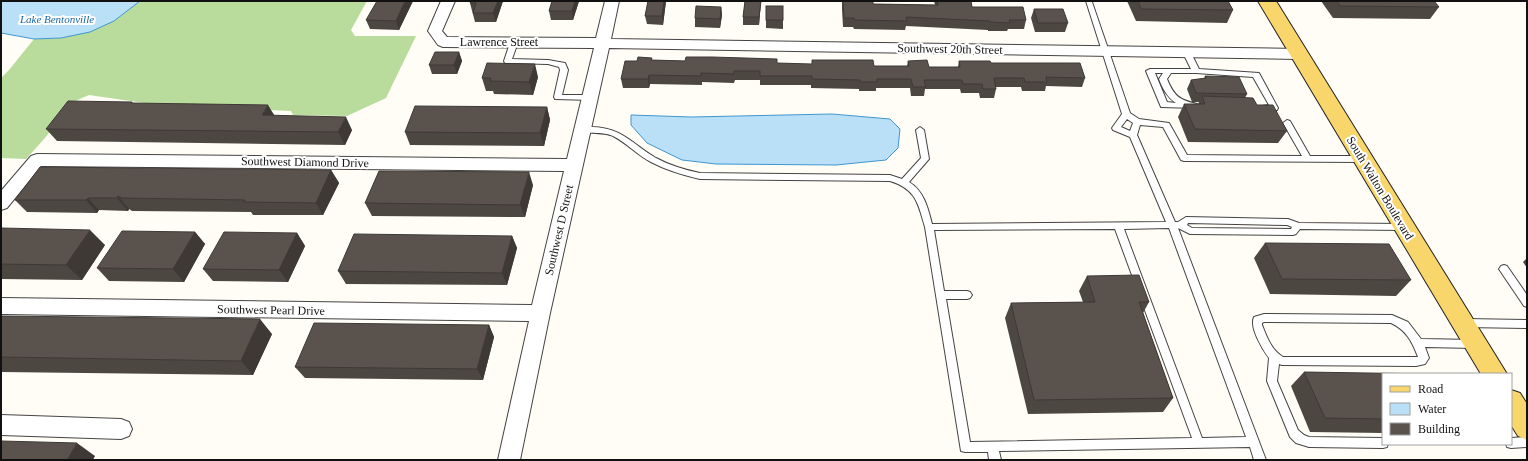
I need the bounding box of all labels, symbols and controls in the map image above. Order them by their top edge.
water label: Lake Bentonville [19,13,94,25]
street label: Lawrence Street [460,35,539,49]
street label: Southwest 20th Street [897,41,1003,57]
street label: South Walton Boulevard [1344,134,1416,242]
street label: Southwest Diamond Drive [241,154,369,170]
street label: Southwest D Street [542,183,576,277]
street label: Southwest Pearl Drive [217,302,325,318]
legend [1382,373,1512,445]
text: Road [1418,382,1443,396]
text: Water [1418,402,1446,416]
text: Building [1418,422,1460,436]

